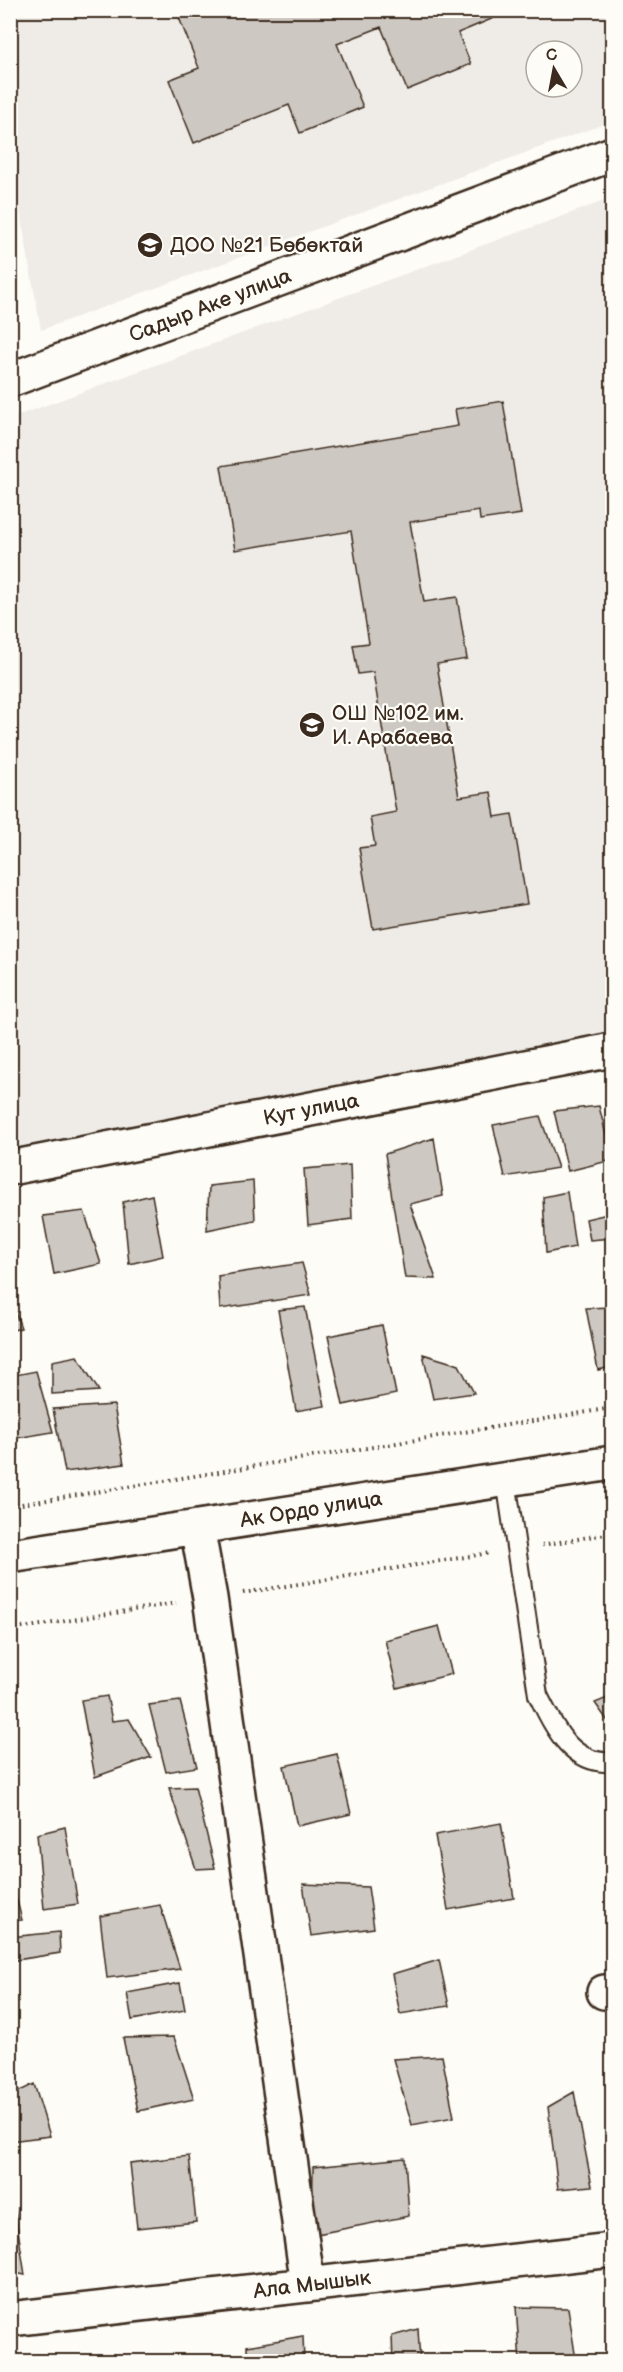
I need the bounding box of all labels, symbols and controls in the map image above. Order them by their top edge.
north arrow [524,39,584,99]
text: С [545,45,559,66]
school or university icon: ДОО №21 Бөбөктай [135,230,165,260]
place label: ДОО №21 Бөбөктай [170,233,363,258]
street label: Садыр Аке улица [126,263,295,348]
place label: ОШ №102 им. И. Арабаева [332,701,464,750]
school or university icon: ОШ №102 им. И. Арабаева [297,710,327,740]
street label: Кут улица [261,1088,362,1131]
street label: Ак Ордо улица [237,1486,384,1533]
street label: Ала Мышык [251,2265,372,2304]

